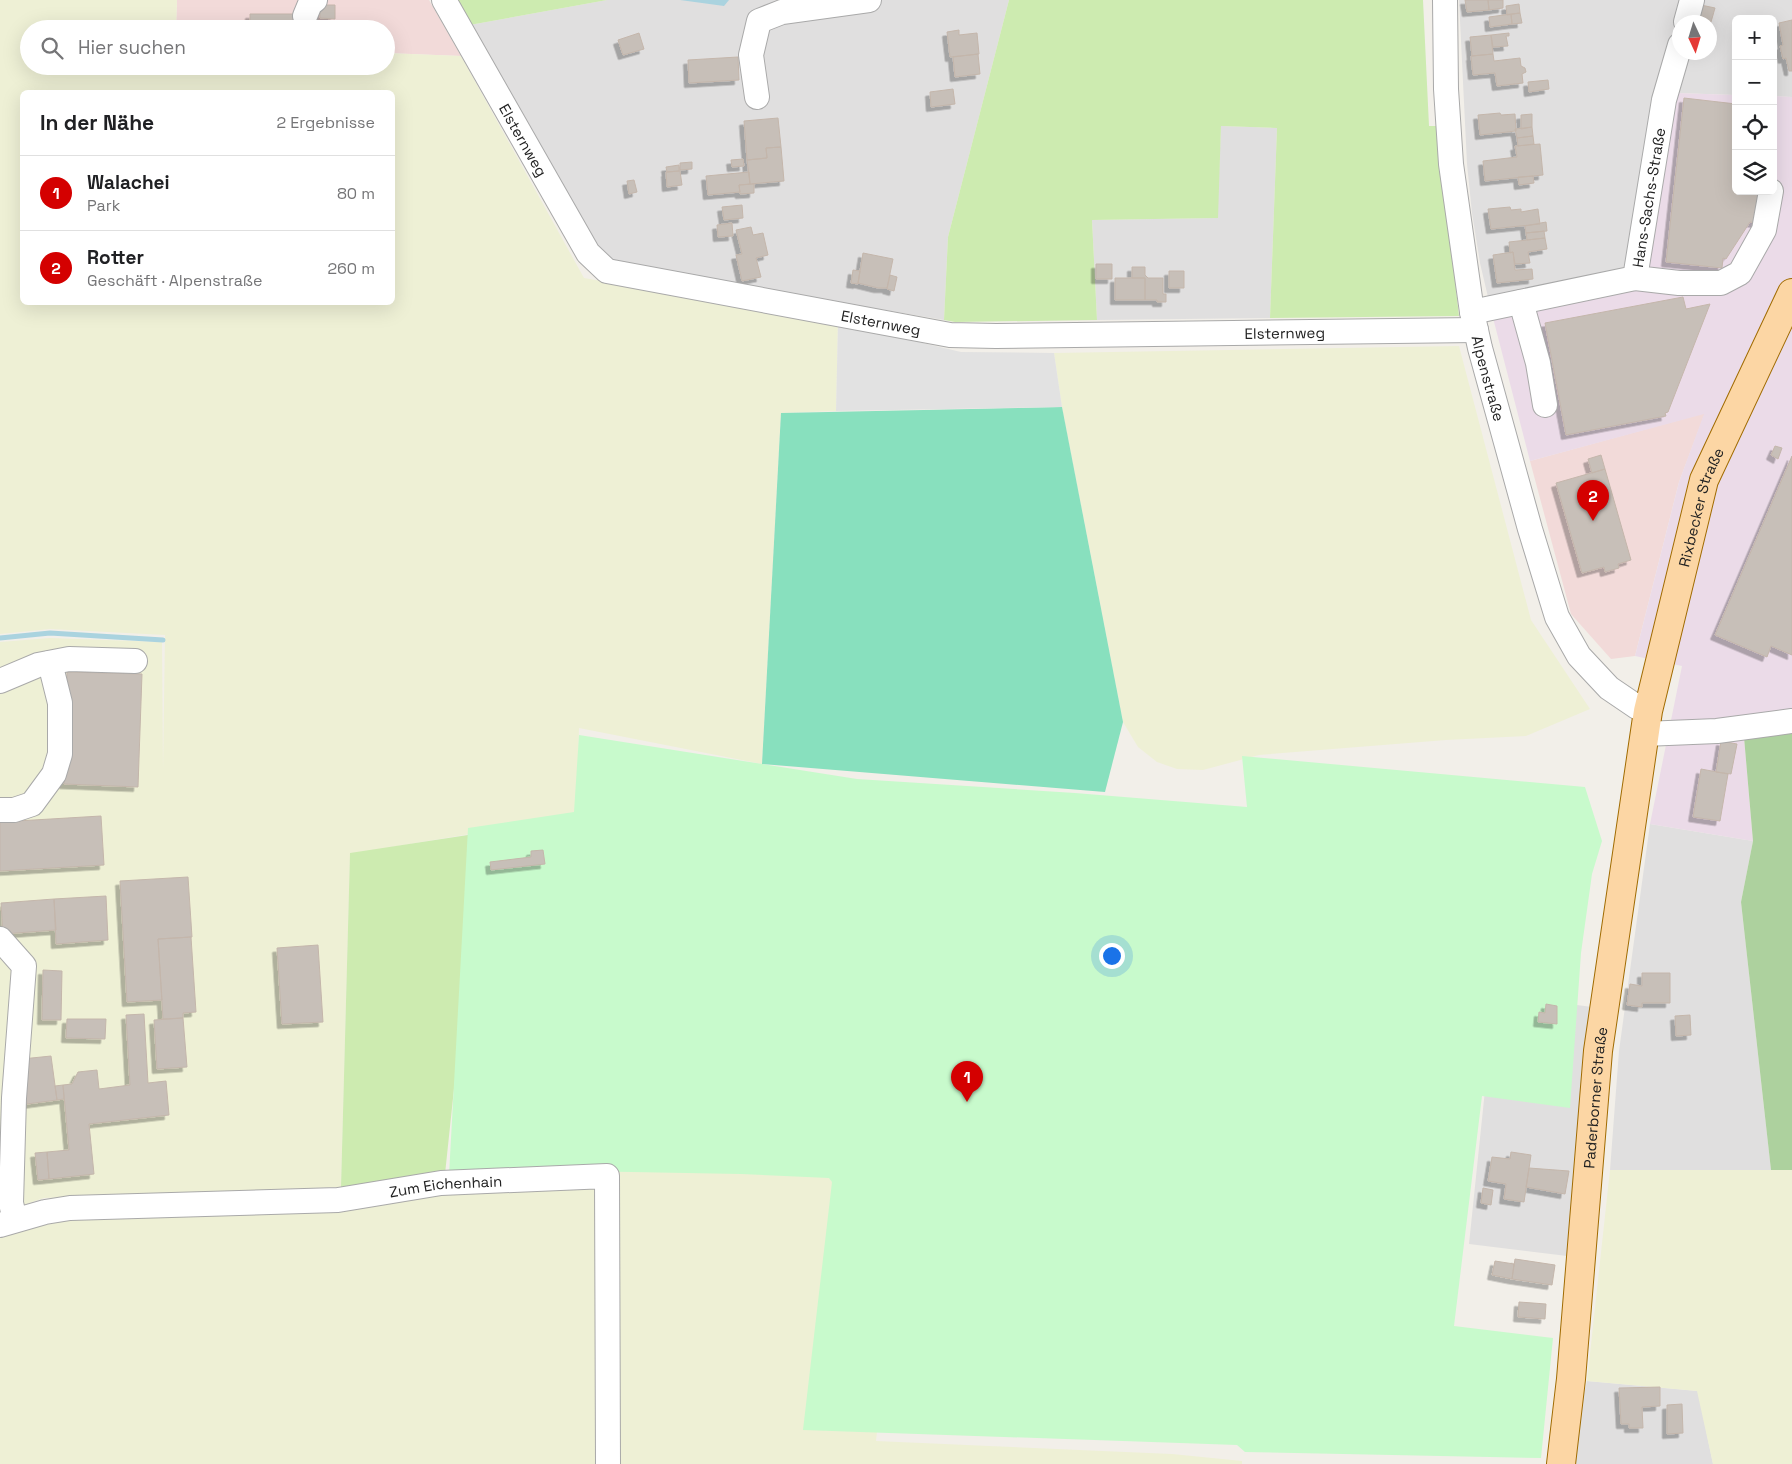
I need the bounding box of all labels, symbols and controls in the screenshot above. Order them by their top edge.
north arrow [1672,15,1717,60]
map controls [1732,15,1777,195]
button: + [1732,15,1777,60]
search box [20,20,395,75]
icon: search [38,34,66,62]
text: Hier suchen [78,35,186,60]
button: − [1732,60,1777,105]
street label: Elsternweg [495,100,552,180]
button: locate [1732,105,1777,150]
text: In der Nähe [40,109,154,136]
text: 2 Ergebnisse [276,112,375,133]
street label: Hans-Sachs-Straße [1627,126,1669,269]
button: layers [1732,150,1777,195]
text: Walachei [87,170,170,195]
text: 1 [52,183,60,204]
text: 80 m [337,183,375,204]
text: Park [87,195,120,216]
text: Rotter [87,245,144,270]
text: 2 [51,258,61,279]
text: 260 m [327,258,375,279]
text: Geschäft · Alpenstraße [87,270,262,291]
street label: Elsternweg [840,305,922,339]
street label: Elsternweg [1244,322,1325,342]
street label: Alpenstraße [1468,334,1509,423]
street label: Rixbecker Straße [1674,444,1728,569]
pin: 2 [1577,480,1609,521]
your location [1099,943,1125,969]
street label: Paderborner Straße [1579,1025,1611,1169]
pin: 1 [951,1061,983,1102]
street label: Zum Eichenhain [388,1171,503,1201]

